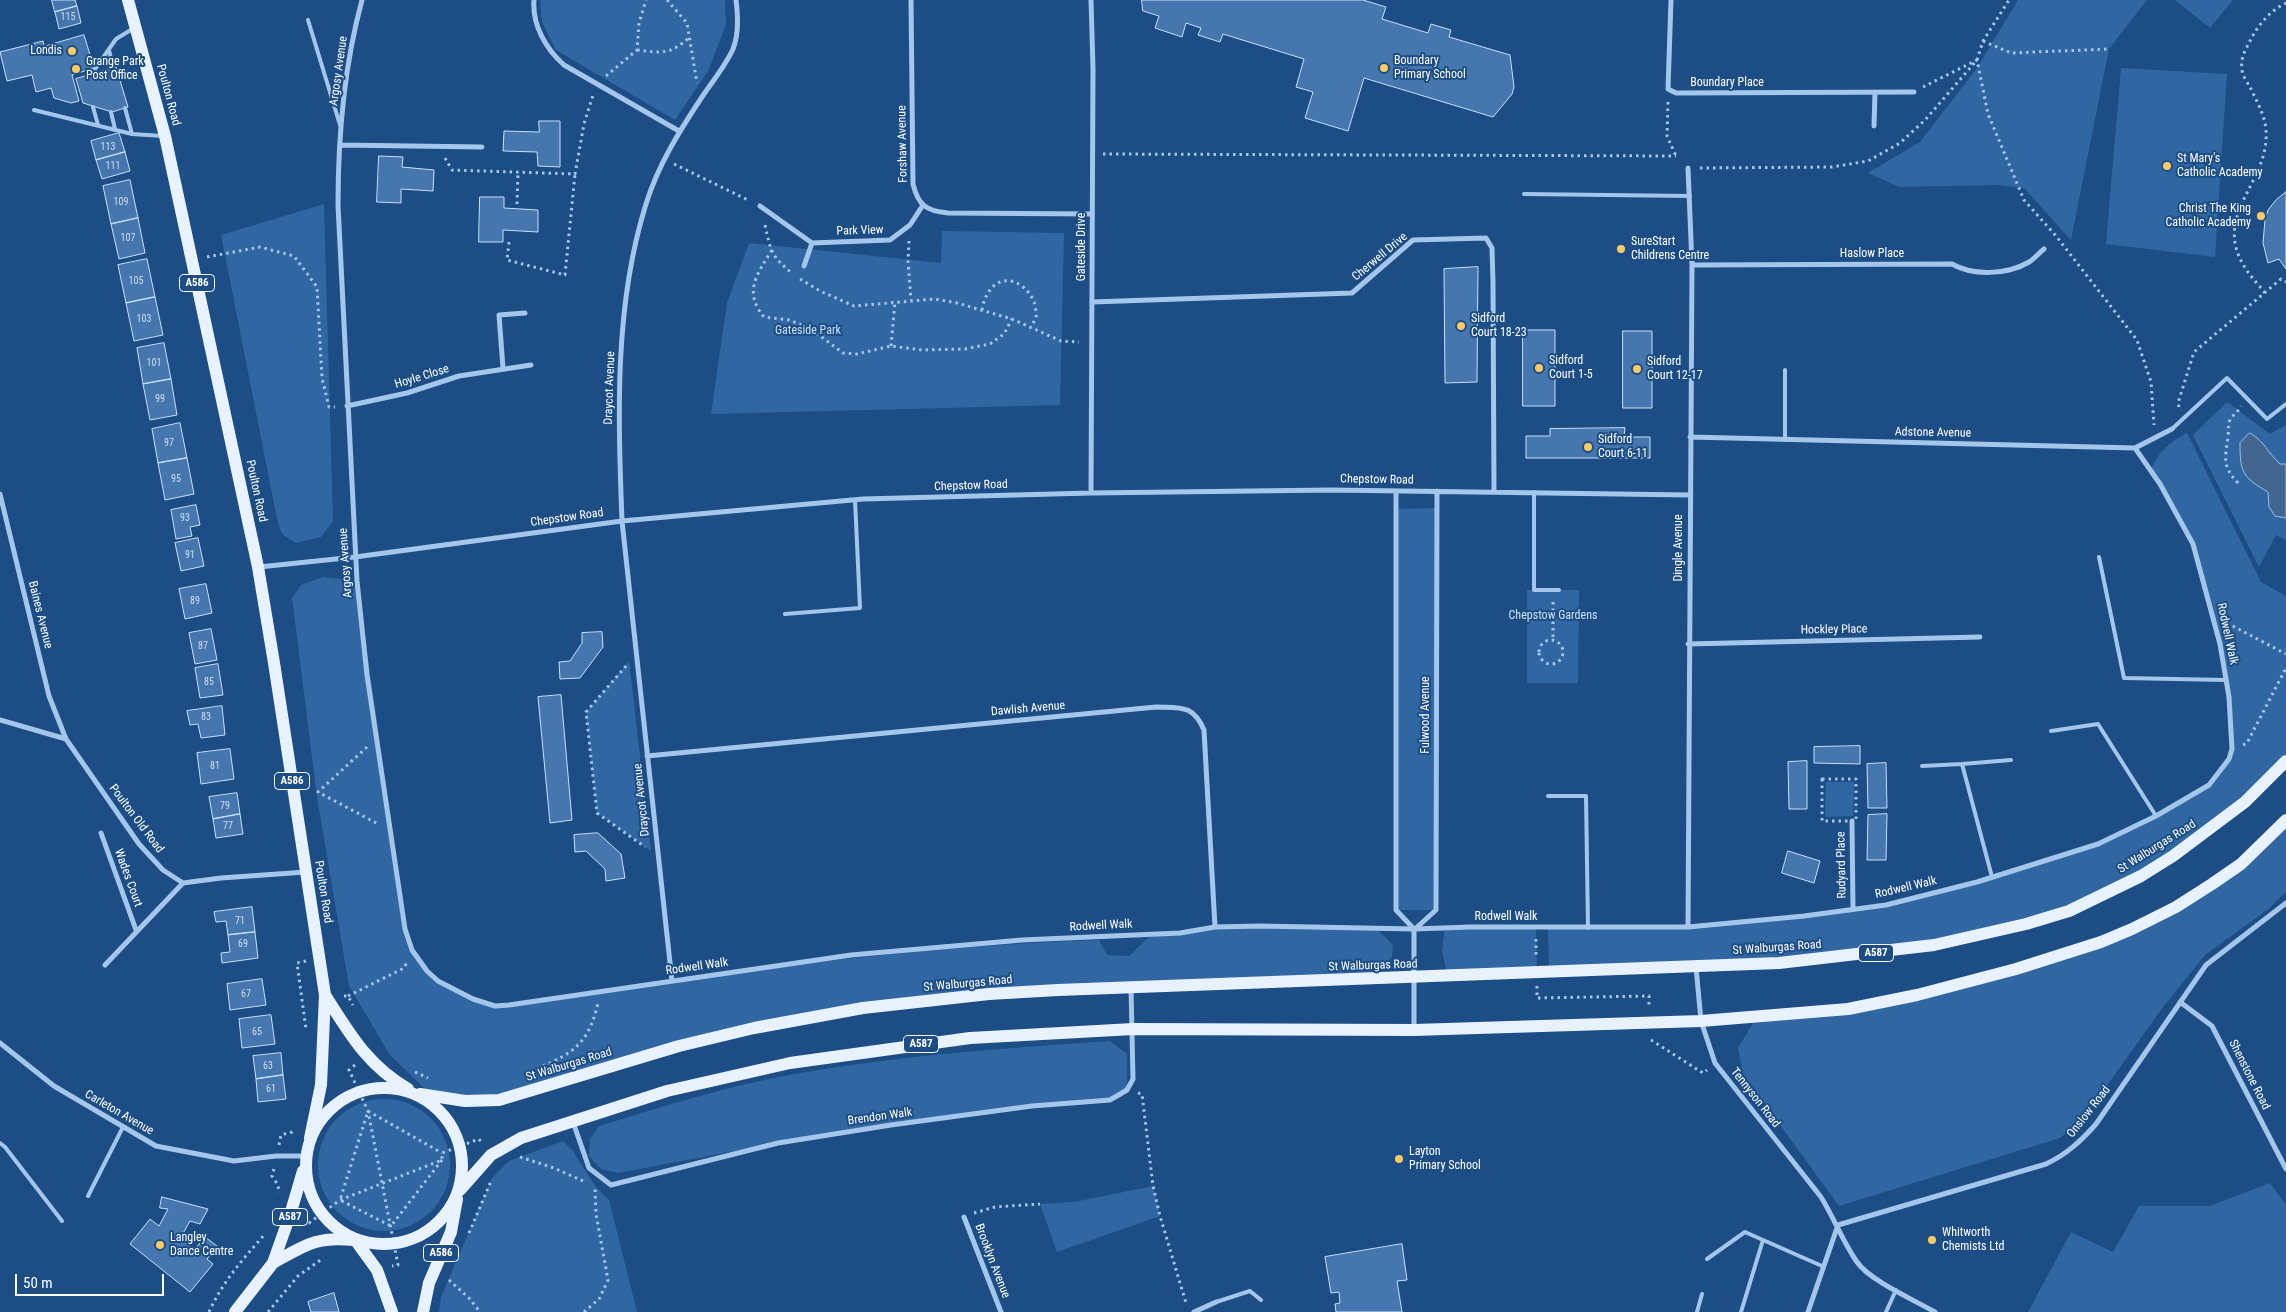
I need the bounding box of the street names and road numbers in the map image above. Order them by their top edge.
street label: Argosy Avenue [327,35,351,107]
street label: Poulton Road [153,63,183,127]
street label: Boundary Place [1690,76,1764,90]
street label: Forshaw Avenue [895,105,911,183]
street label: Gateside Drive [1075,213,1089,281]
street label: Park View [836,223,884,239]
street label: Cherwell Drive [1349,230,1411,284]
street label: Haslow Place [1840,247,1904,261]
road number: A586 [180,274,214,292]
street label: Draycot Avenue [602,351,618,425]
street label: Hoyle Close [393,362,451,392]
street label: Adstone Avenue [1895,425,1971,441]
street label: Poulton Road [242,459,270,523]
street label: Chepstow Road [1340,472,1414,488]
street label: Chepstow Road [934,478,1008,494]
street label: Chepstow Road [529,506,605,530]
street label: Dingle Avenue [1672,514,1686,582]
street label: Argosy Avenue [336,527,356,599]
street label: Baines Avenue [25,580,55,650]
street label: Rodwell Walk [2213,602,2241,666]
street label: Hockley Place [1800,622,1868,638]
street label: Fulwood Avenue [1419,676,1433,754]
street label: Dawlish Avenue [990,699,1066,719]
street label: Draycot Avenue [631,763,653,837]
road number: A586 [274,772,310,789]
street label: Poulton Old Road [106,782,166,856]
street label: St Walburgas Road [2115,817,2199,877]
street label: Rudyard Place [1834,831,1850,899]
street label: Wades Court [111,847,145,909]
street label: Poulton Road [311,860,335,924]
street label: Rodwell Walk [1874,874,1938,902]
street label: Rodwell Walk [1475,910,1537,924]
street label: Rodwell Walk [1069,917,1133,935]
street label: St Walburgas Road [1732,938,1822,958]
road number: A587 [1858,944,1894,961]
street label: Rodwell Walk [665,955,729,979]
street label: St Walburgas Road [1328,957,1418,975]
street label: St Walburgas Road [923,973,1013,995]
road number: A587 [904,1036,938,1052]
street label: Shenstone Road [2225,1038,2273,1112]
street label: St Walburgas Road [524,1045,614,1085]
street label: Tennyson Road [1727,1065,1783,1131]
street label: Onslow Road [2064,1083,2114,1141]
street label: Carleton Avenue [82,1087,156,1139]
street label: Brendon Walk [847,1105,913,1129]
road number: A587 [272,1208,308,1226]
street label: Brooklyn Avenue [971,1222,1013,1300]
road number: A586 [424,1244,458,1262]

